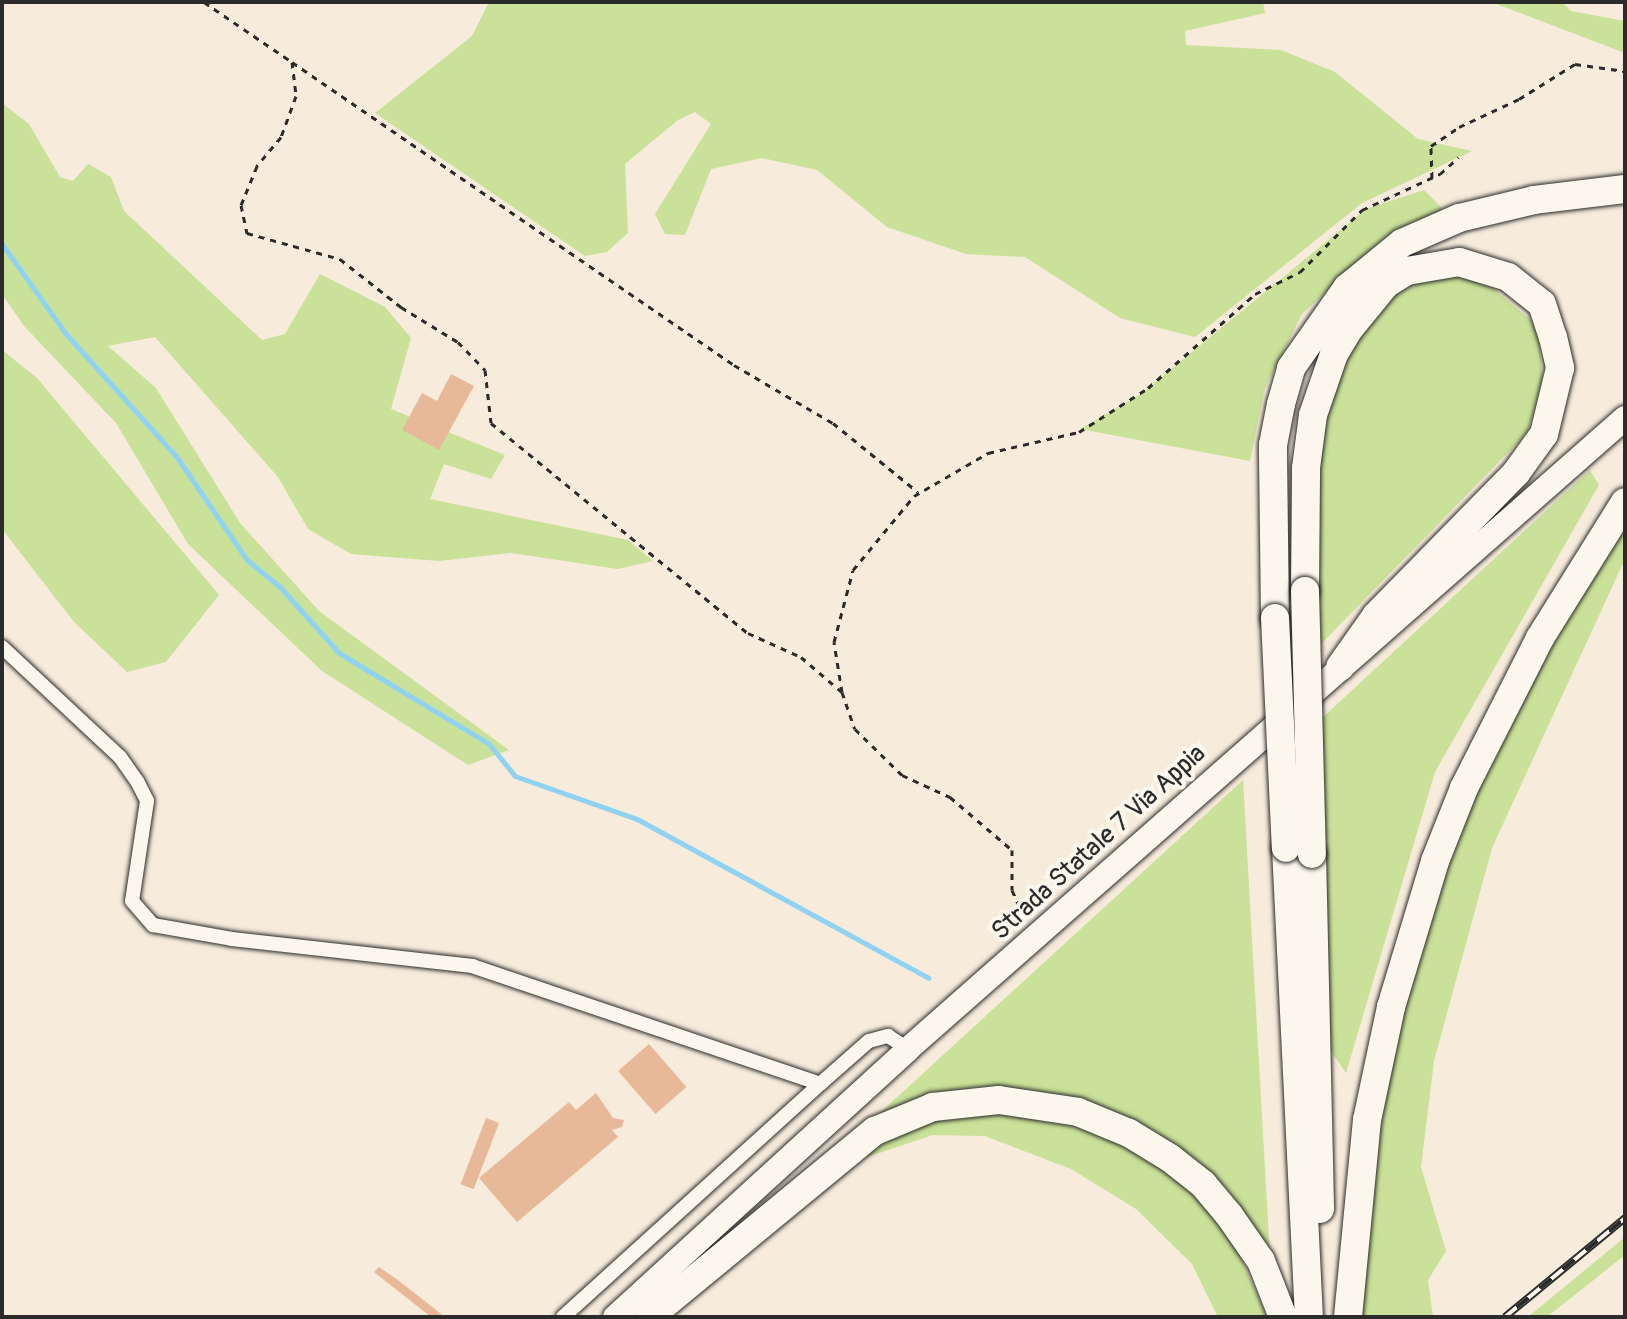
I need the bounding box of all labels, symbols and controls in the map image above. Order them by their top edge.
street label: Strada Statale 7 Via Appia [986,739,1212,947]

